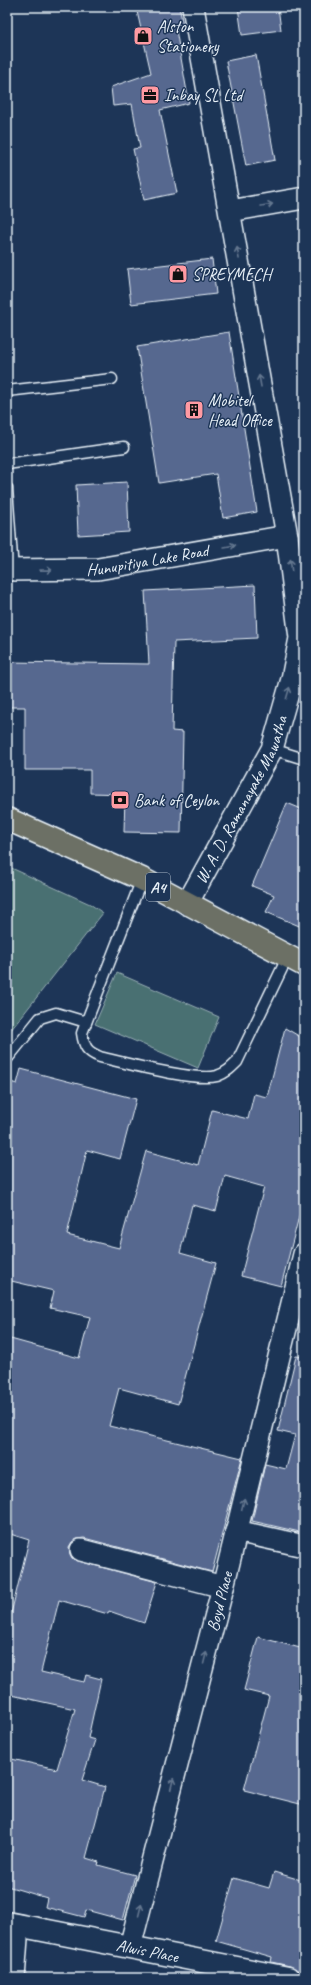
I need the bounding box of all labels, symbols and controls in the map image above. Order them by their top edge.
place label: Alston Stationery [157,16,220,57]
shop icon: Alston Stationery [132,25,154,47]
office icon: Inbay SL Ltd [139,84,161,106]
place label: Inbay SL Ltd [164,85,246,106]
one-way arrow [260,201,273,209]
one-way arrow [233,247,241,260]
shop icon: SPREYMECH [167,263,189,285]
place label: SPREYMECH [192,264,275,285]
one-way arrow [256,375,264,388]
place label: Mobitel Head Office [208,390,273,431]
building icon: Mobitel Head Office [183,399,205,421]
street label: Hunupitiya Lake Road [86,540,212,580]
one-way arrow [223,542,236,550]
one-way arrow [287,559,295,572]
one-way arrow [39,566,52,574]
one-way arrow [285,686,292,699]
street label: W. A. D. Ramanayake Mawatha [190,712,292,887]
bank icon: Bank of Ceylon [109,789,131,811]
place label: Bank of Ceylon [134,790,221,811]
road number: A4 [146,873,170,901]
one-way arrow [239,1498,247,1511]
street label: Boyd Place [202,1568,238,1633]
one-way arrow [201,1652,209,1665]
one-way arrow [169,1778,177,1791]
one-way arrow [137,1903,144,1916]
street label: Alwis Place [115,1935,181,1968]

